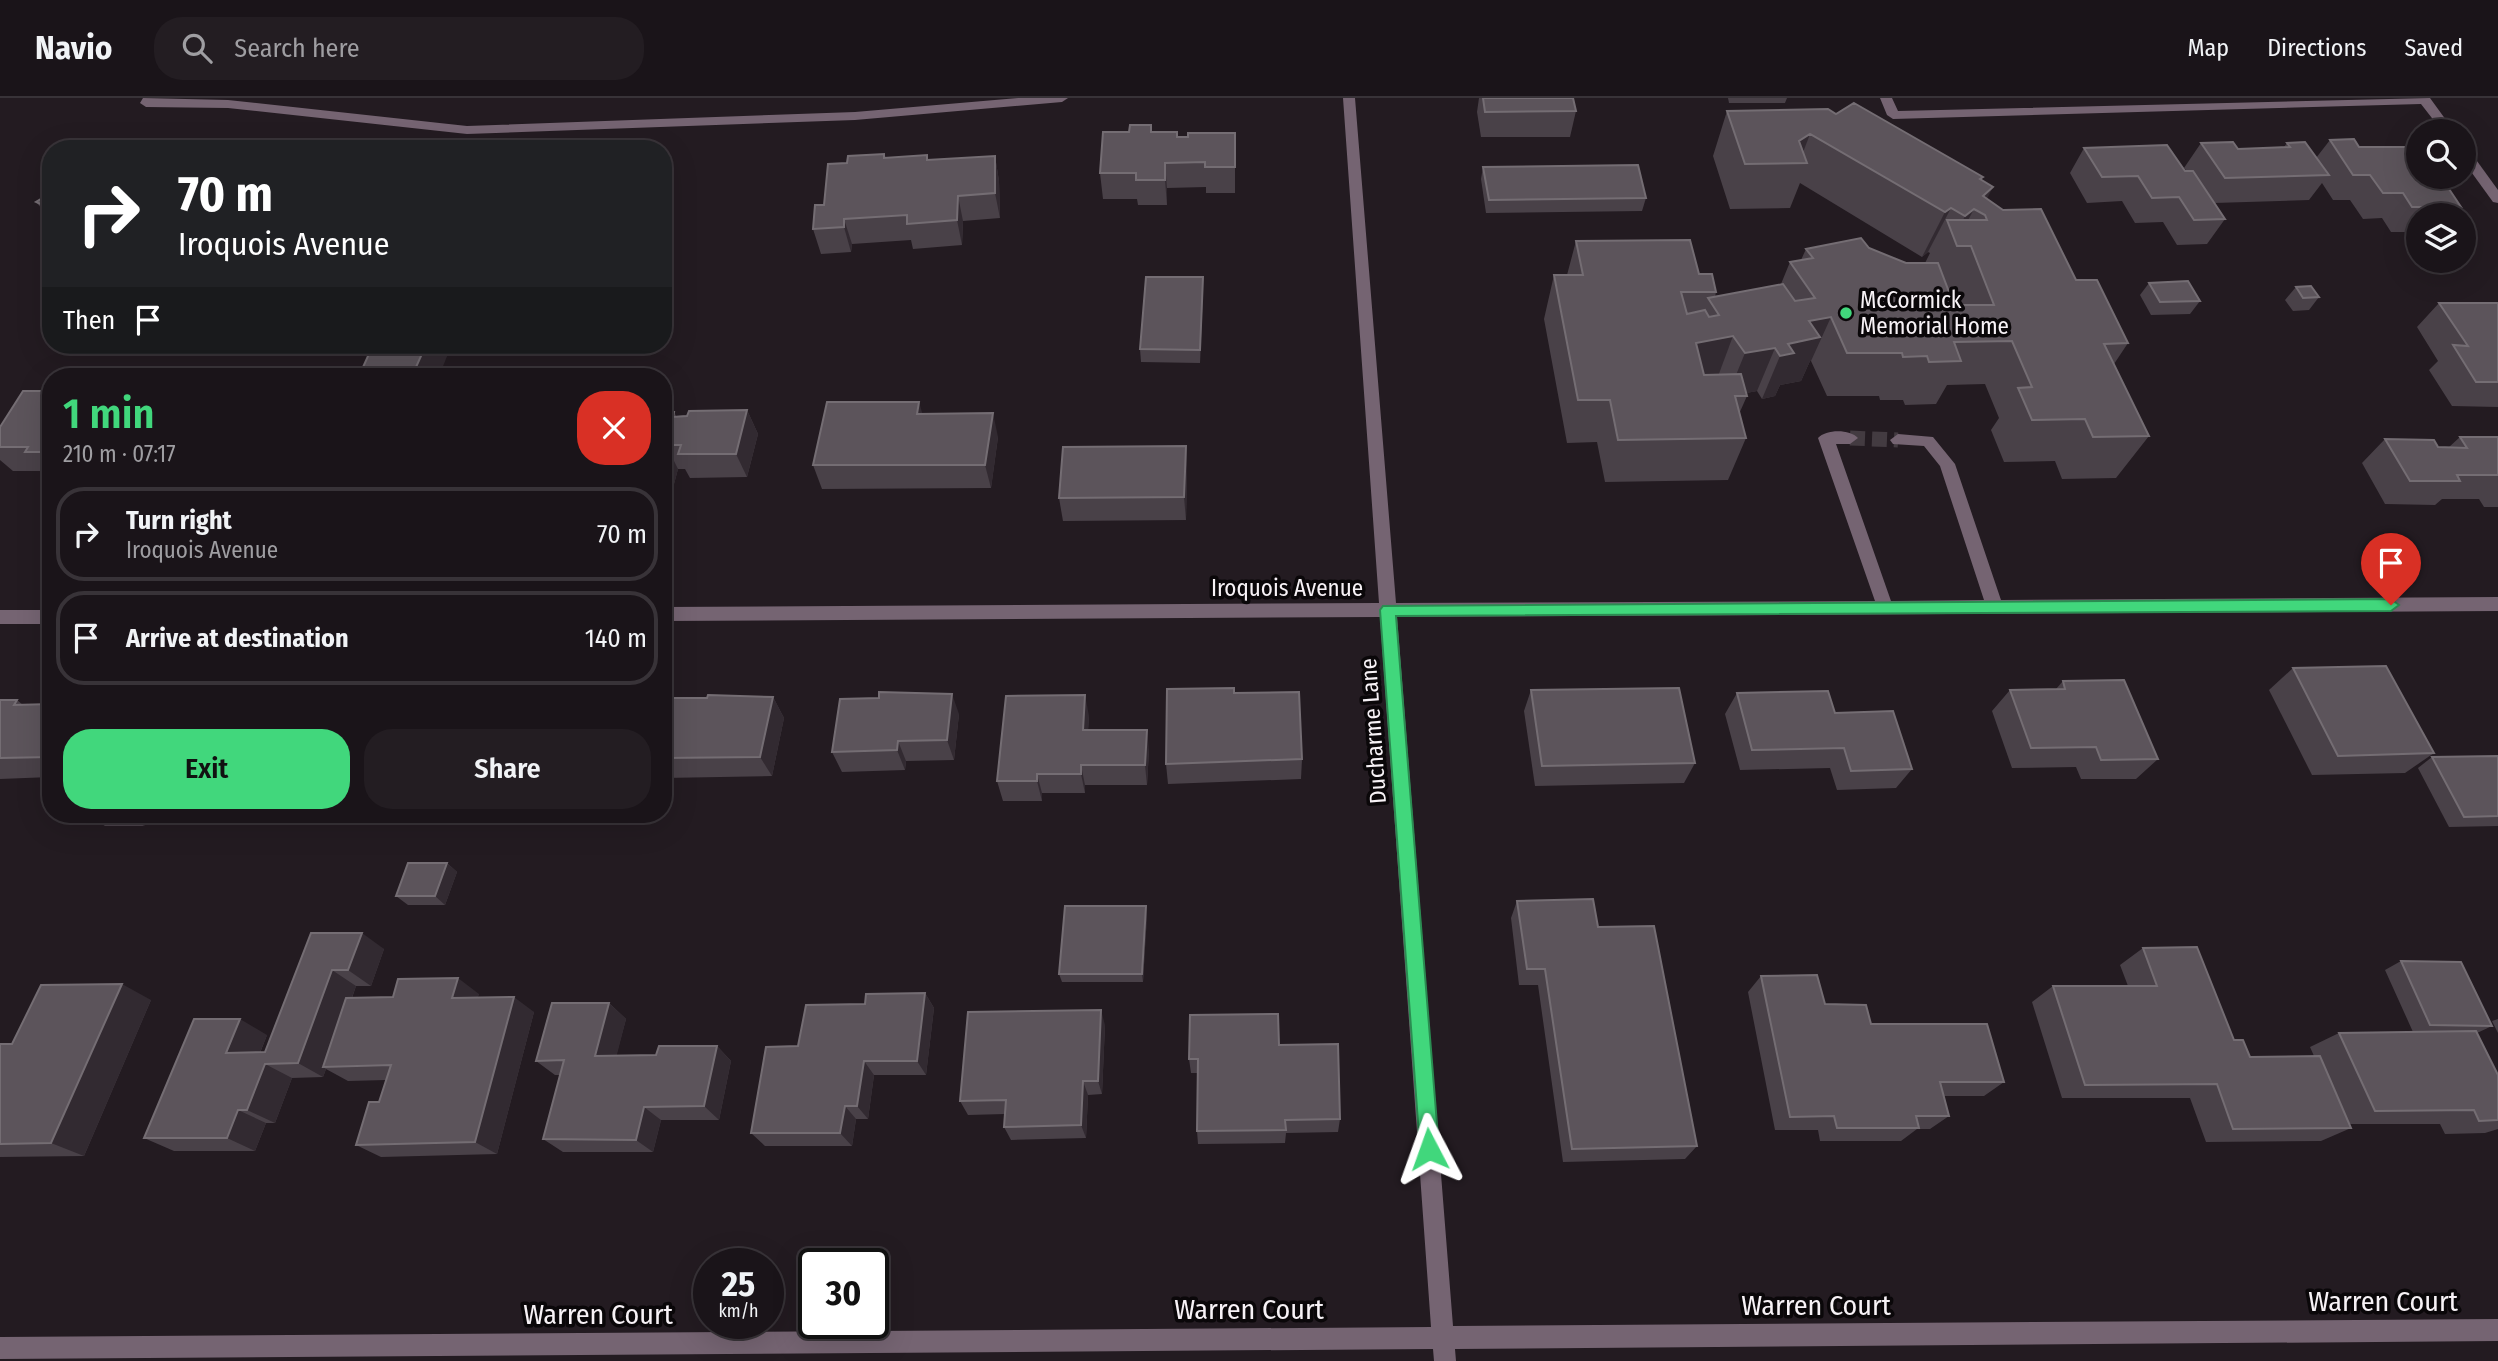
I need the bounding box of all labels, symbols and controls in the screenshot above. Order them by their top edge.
search box [154,17,644,80]
text: Navio [35,28,112,68]
icon: search [178,29,216,67]
text: Search here [234,33,360,64]
text: Map [2188,34,2229,62]
text: Directions [2267,34,2366,62]
text: Saved [2404,34,2463,62]
map controls [2406,119,2476,273]
button: search [2406,119,2476,189]
text: 70 m [178,165,273,224]
icon: right [63,168,154,259]
button: layers [2406,203,2476,273]
text: Iroquois Avenue [178,225,390,263]
place label: McCormick Memorial Home [1860,286,2009,340]
icon: arrive [129,301,167,339]
text: Then [63,305,115,336]
marker: McCormick Memorial Home [1838,305,1854,321]
text: 1 min [63,389,154,439]
button: close [577,391,651,465]
text: 210 m · 07:17 [63,440,175,468]
text: Turn right [126,505,232,536]
icon: right [67,515,105,553]
text: 70 m [597,519,647,550]
pin [2361,533,2421,605]
text: Iroquois Avenue [126,536,278,564]
icon: arrive [2372,544,2410,582]
street label: Iroquois Avenue [1211,574,1363,602]
icon: arrive [67,619,105,657]
text: Arrive at destination [126,623,349,654]
text: 140 m [585,623,647,654]
street label: Ducharme Lane [1354,657,1392,805]
button: Exit [63,729,350,809]
button: Share [364,729,651,809]
position arrow [1392,1112,1466,1186]
speed limit sign: 30 [798,1248,889,1339]
text: 25 [722,1263,755,1305]
street label: Warren Court [2308,1285,2459,1318]
street label: Warren Court [1741,1289,1892,1322]
street label: Warren Court [1174,1293,1325,1326]
street label: Warren Court [523,1298,674,1331]
text: km/h [718,1300,759,1322]

